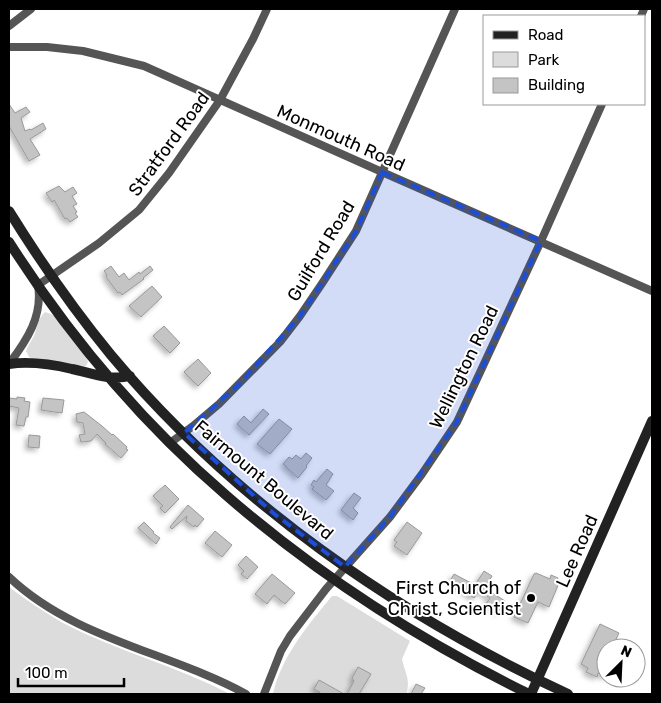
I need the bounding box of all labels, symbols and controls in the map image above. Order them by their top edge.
legend [483,15,646,105]
text: Road [528,26,564,44]
text: Park [528,51,559,69]
text: Building [528,76,585,94]
street label: Stratford Road [124,88,214,200]
street label: Monmouth Road [274,100,408,176]
street label: Guilford Road [282,197,360,305]
street label: Wellington Road [425,302,503,432]
street label: Fairmount Boulevard [190,415,338,545]
street label: Lee Road [551,511,603,591]
place label: First Church of Christ, Scientist [388,577,521,620]
marker: First Church of Christ, Scientist [525,592,537,604]
north arrow [596,638,646,688]
text: N [618,642,634,661]
scale bar [18,656,124,688]
text: 100 m [25,664,67,682]

